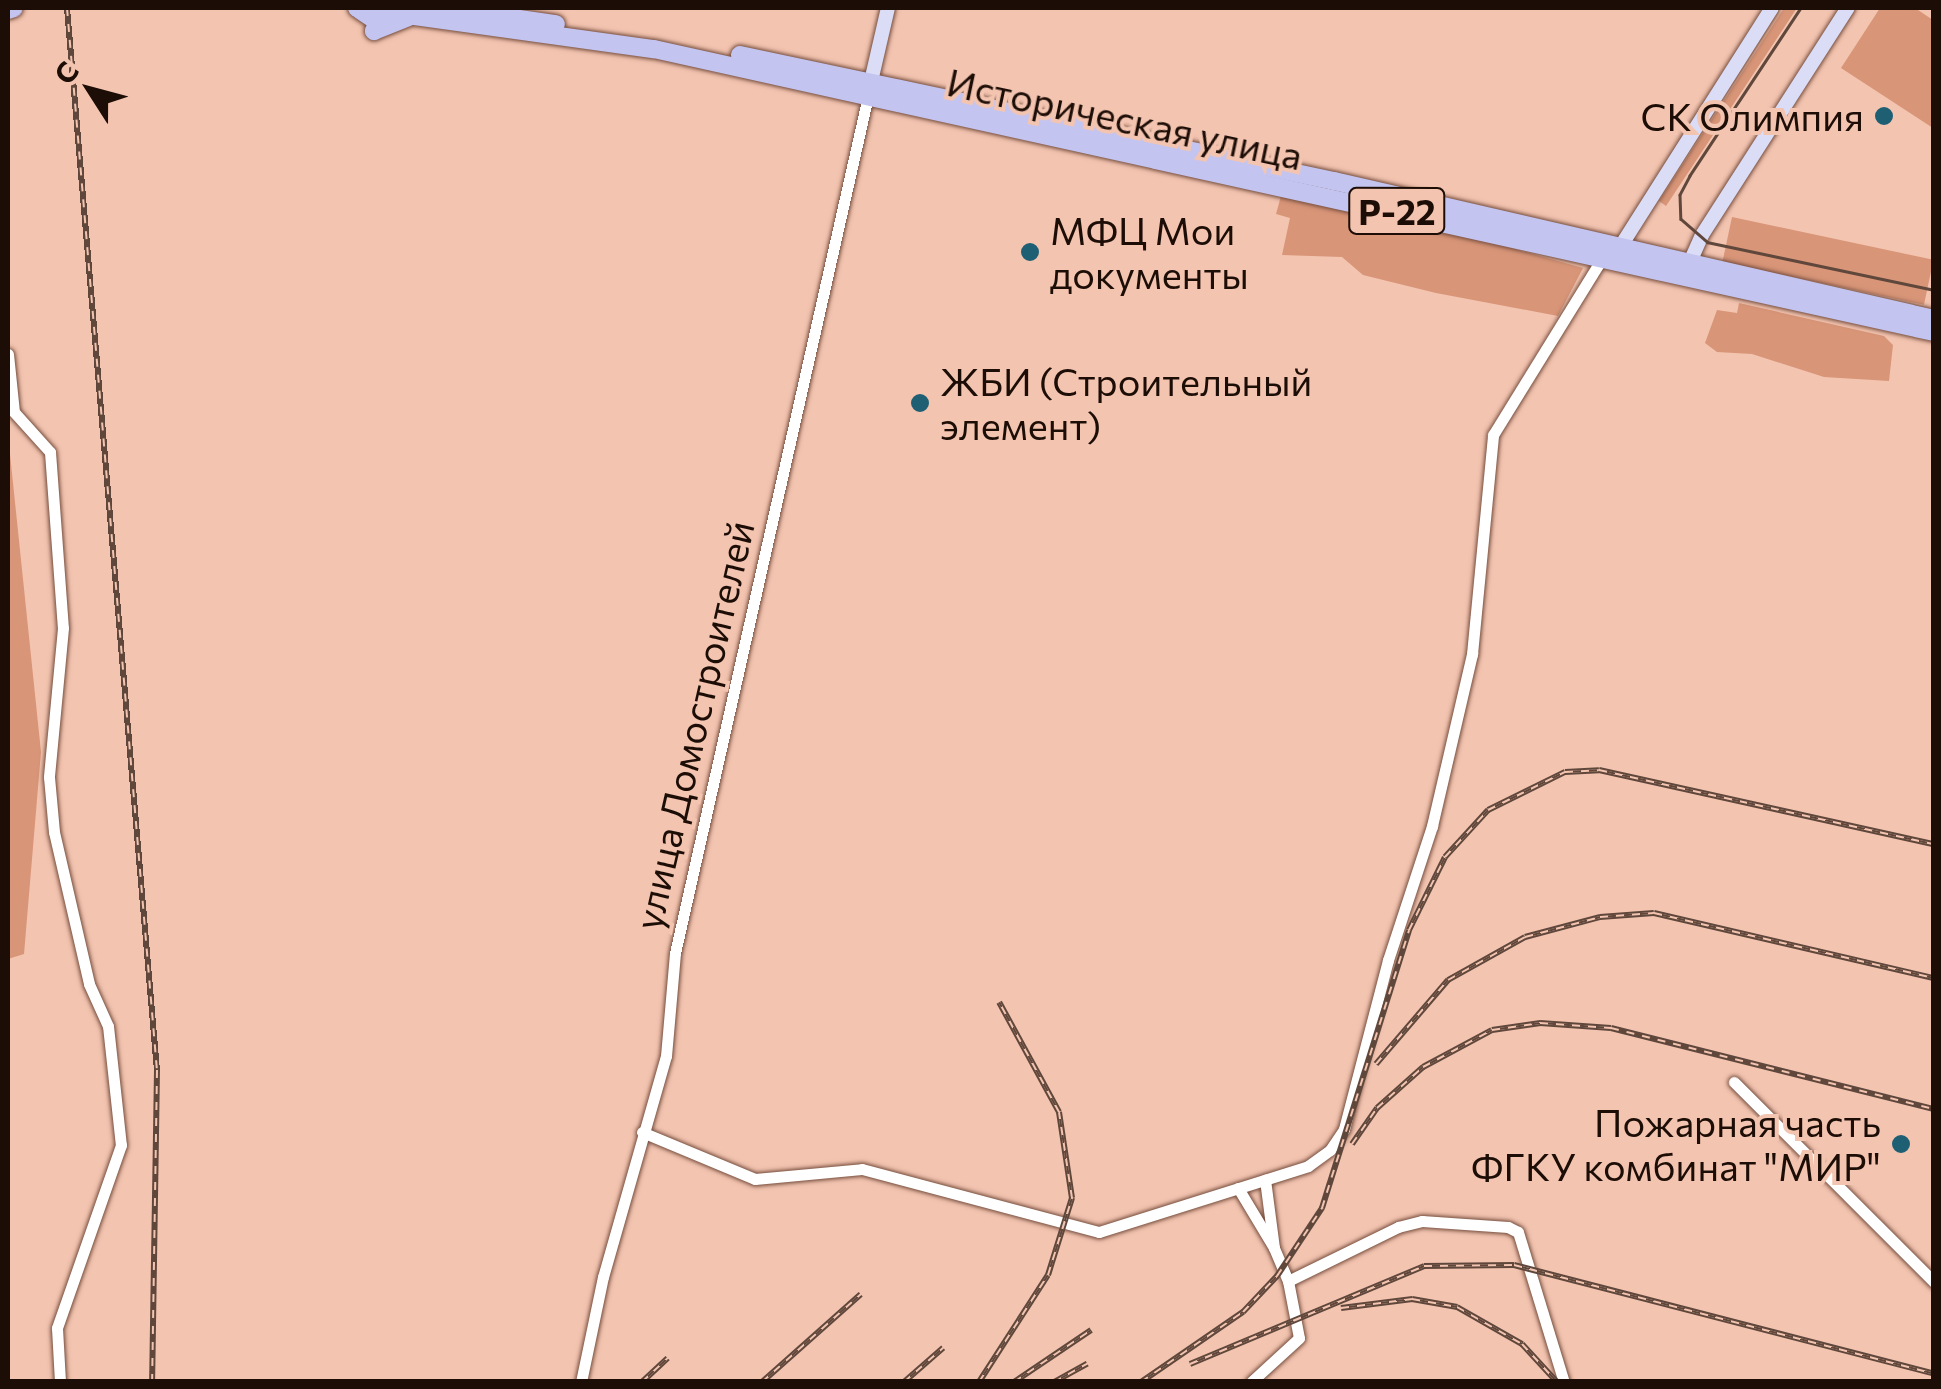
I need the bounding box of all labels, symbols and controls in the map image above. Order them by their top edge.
north arrow [40,40,140,140]
text: С [46,55,85,90]
street label: Историческая улица [943,58,1307,178]
place label: СК Олимпия [1641,93,1864,139]
marker: СК Олимпия [1873,105,1895,127]
road number: Р-22 [1347,181,1447,241]
place label: МФЦ Мои документы [1050,207,1249,296]
marker: МФЦ Мои документы [1019,241,1041,263]
place label: ЖБИ (Строительный элемент) [940,358,1312,448]
marker: ЖБИ (Строительный элемент) [909,392,931,414]
street label: улица Домостроителей [624,516,762,934]
place label: Пожарная часть ФГКУ комбинат "МИР" [1471,1099,1881,1188]
marker: Пожарная часть ФГКУ комбинат "МИР" [1890,1133,1912,1155]

